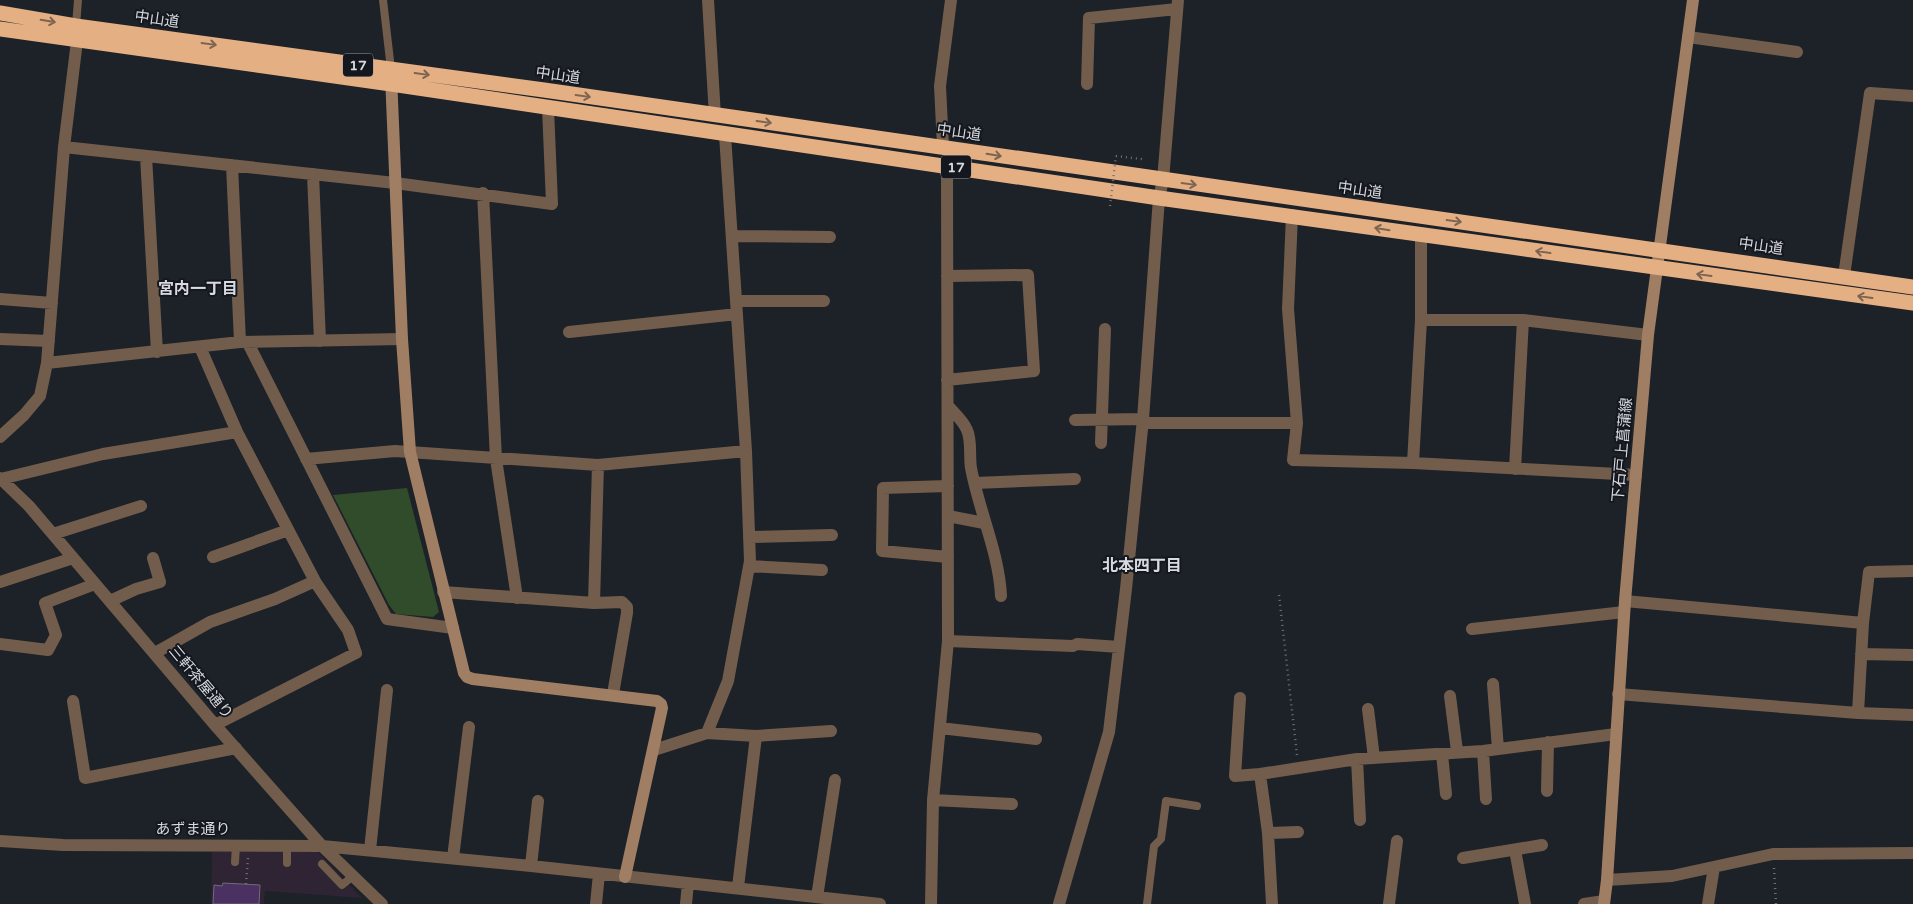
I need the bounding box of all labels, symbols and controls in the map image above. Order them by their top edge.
street label: 中山道 [133,7,181,31]
one-way arrow [40,17,56,27]
one-way arrow [201,39,217,49]
road number: 17 [343,54,373,76]
street label: 中山道 [534,63,582,87]
one-way arrow [414,69,430,79]
one-way arrow [574,91,590,101]
one-way arrow [755,118,771,128]
street label: 中山道 [935,120,983,144]
one-way arrow [985,150,1001,160]
road number: 17 [941,156,971,178]
street label: 中山道 [1336,178,1384,202]
one-way arrow [1181,179,1197,189]
one-way arrow [1446,216,1462,226]
one-way arrow [1374,224,1390,234]
street label: 中山道 [1737,234,1785,258]
one-way arrow [1535,247,1551,257]
one-way arrow [1696,270,1712,280]
district label: 宮内一丁目 [158,279,238,299]
one-way arrow [1857,292,1873,302]
street label: 下石戸上菖蒲線 [1608,397,1636,503]
district label: 北本四丁目 [1102,556,1182,576]
street label: 三軒茶屋通り [165,642,237,722]
street label: あずま通り [155,820,231,838]

